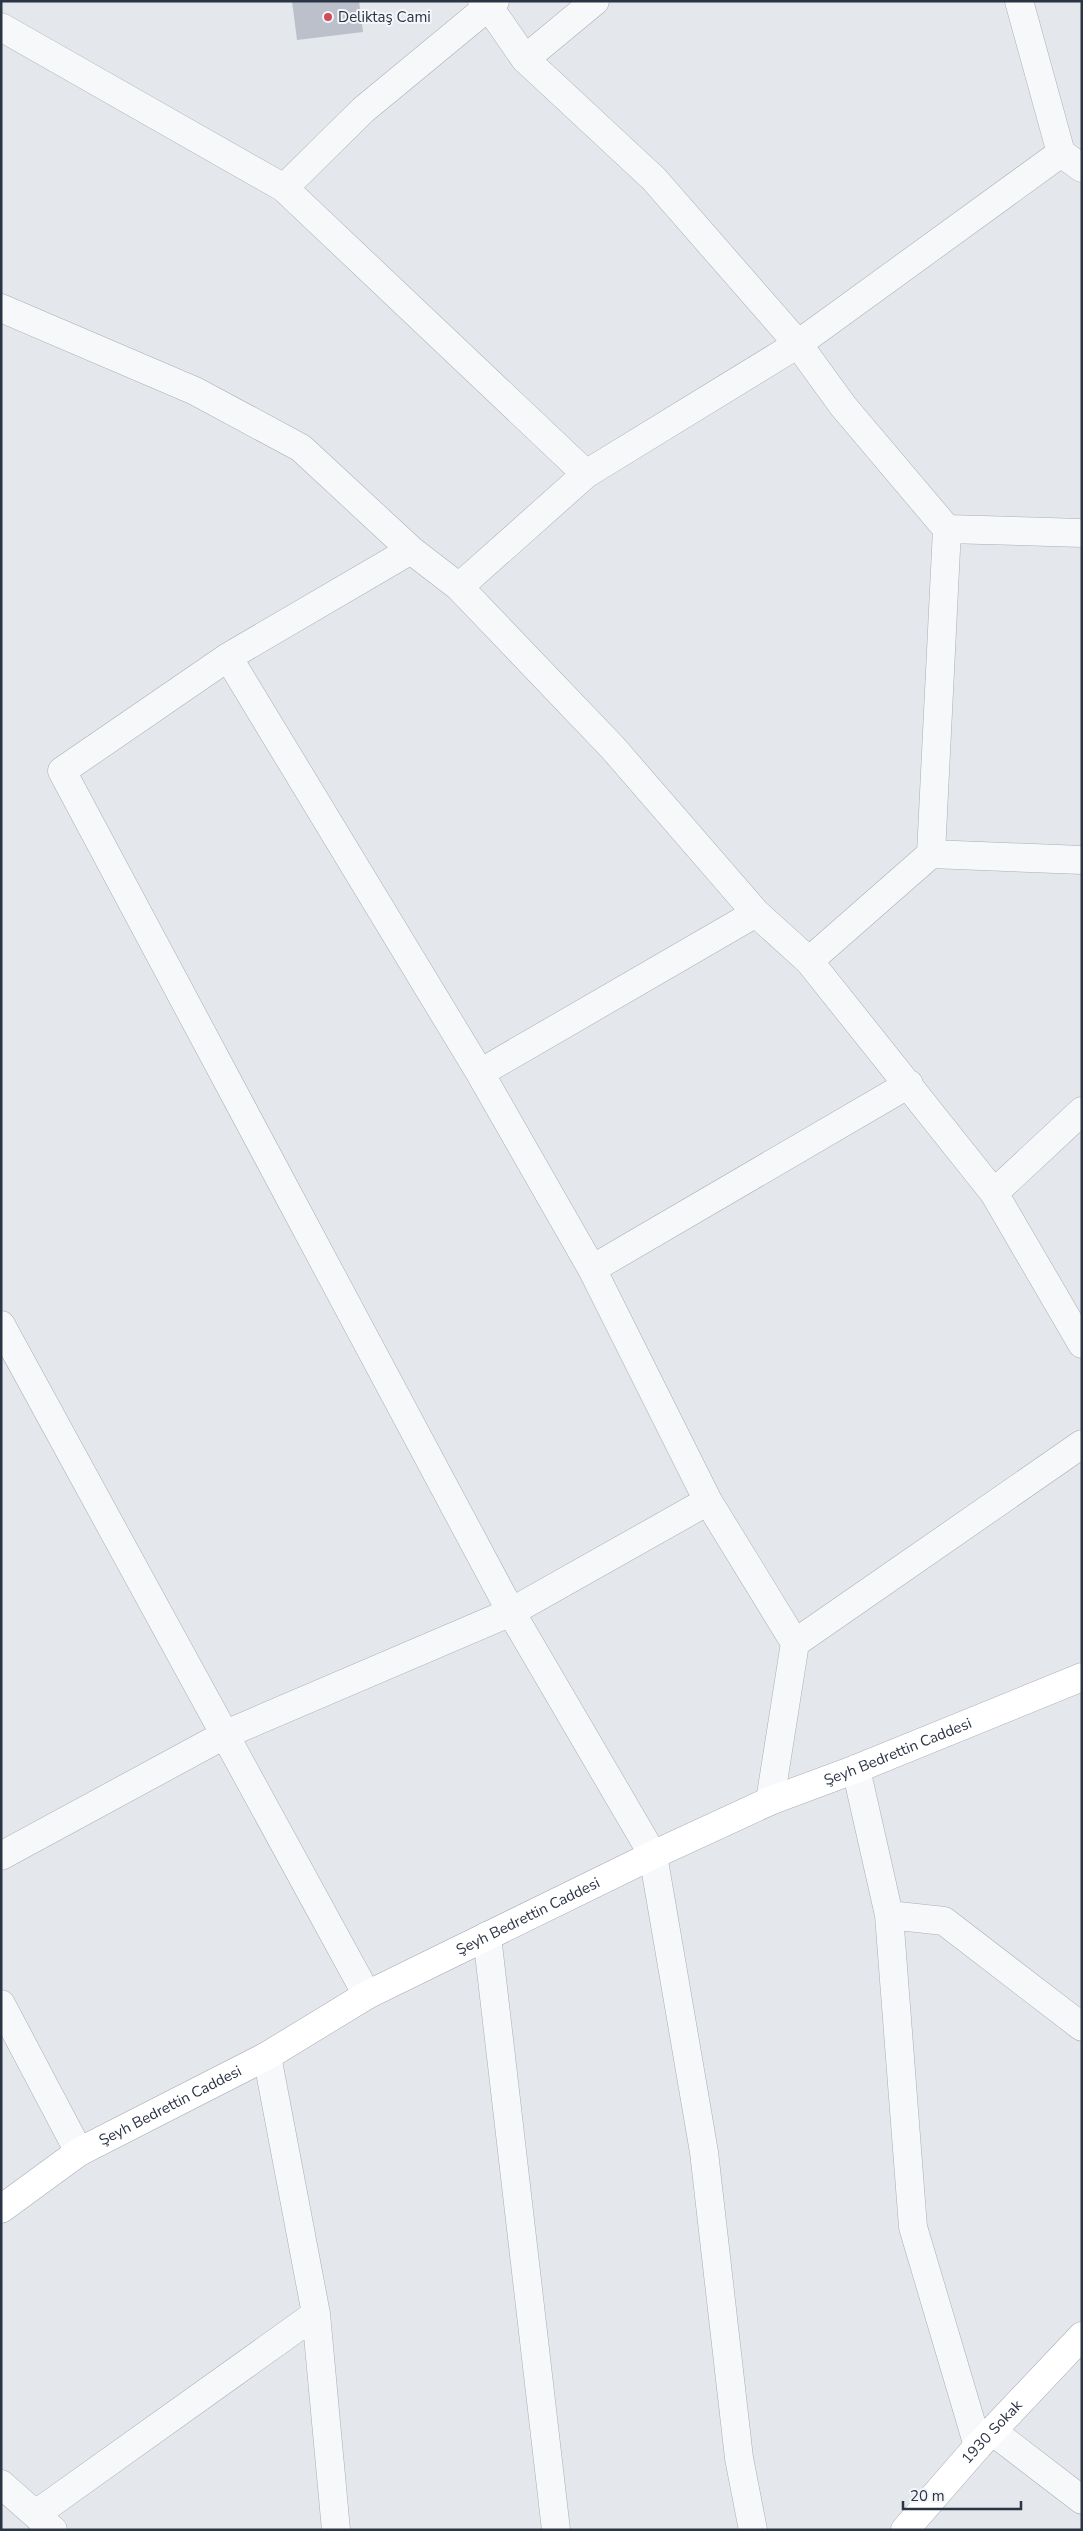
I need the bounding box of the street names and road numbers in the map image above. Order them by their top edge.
street label: Şeyh Bedrettin Caddesi [821,1713,975,1790]
street label: Şeyh Bedrettin Caddesi [453,1873,603,1960]
street label: Şeyh Bedrettin Caddesi [95,2061,245,2150]
street label: 1930 Sokak [957,2395,1027,2468]

